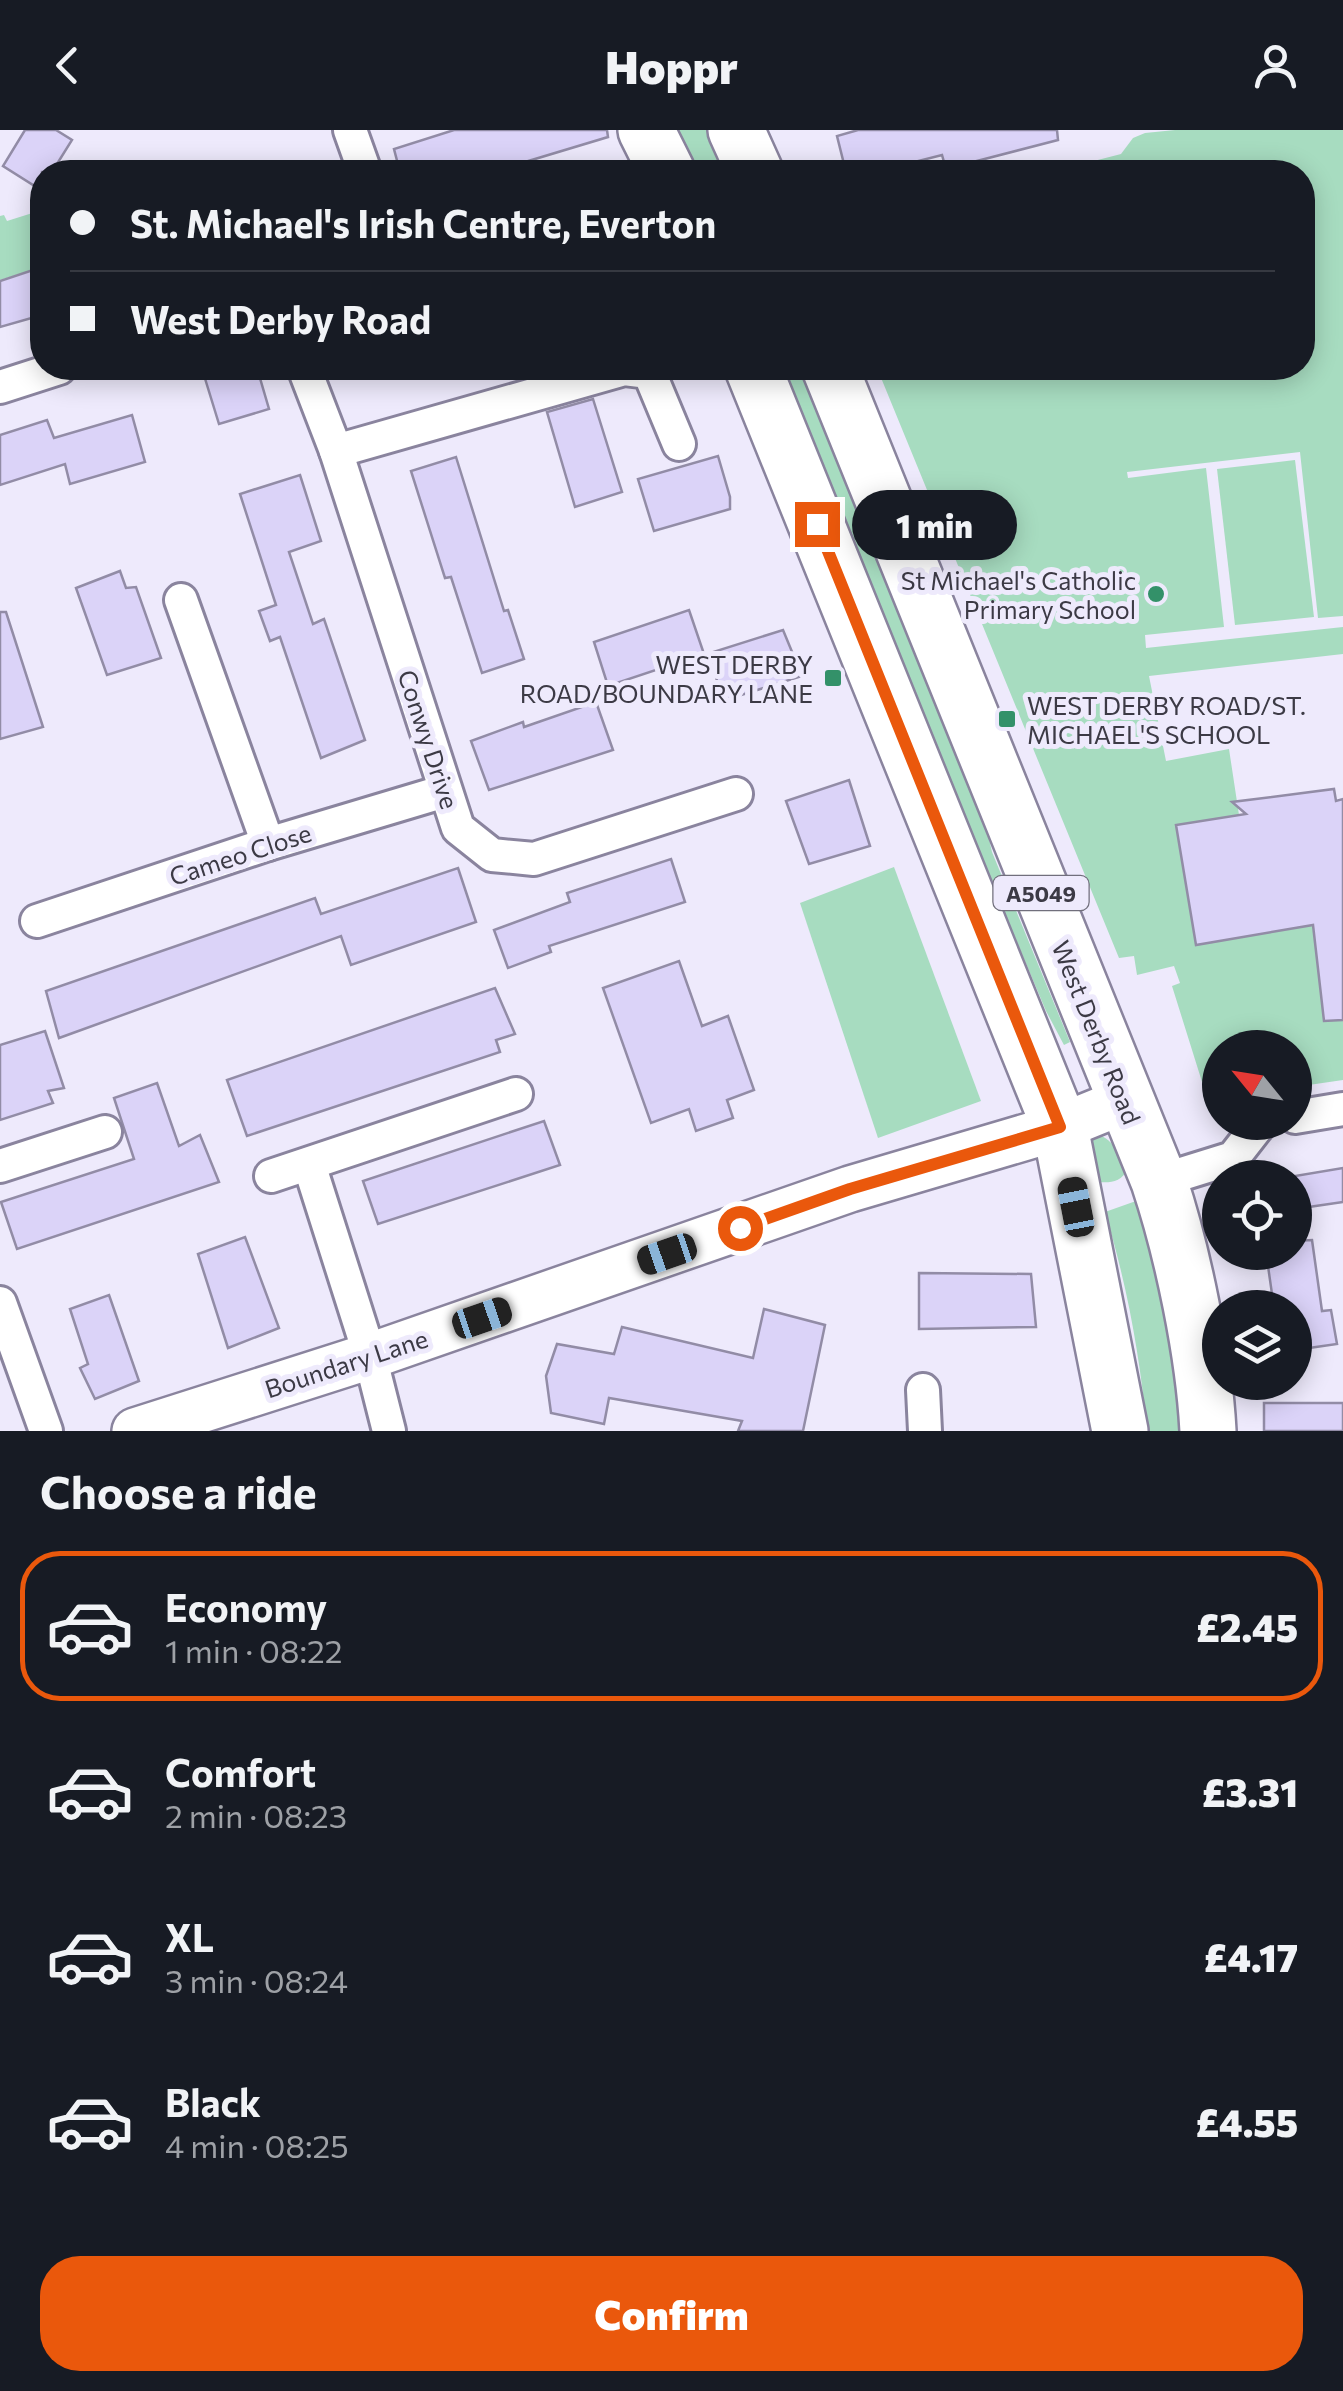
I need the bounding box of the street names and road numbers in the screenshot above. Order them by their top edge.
street label: Conwy Drive [392,666,466,812]
street label: Cameo Close [165,817,315,891]
road number: A5049 [994,876,1088,910]
street label: West Derby Road [1046,936,1148,1128]
street label: Boundary Lane [261,1323,431,1403]

